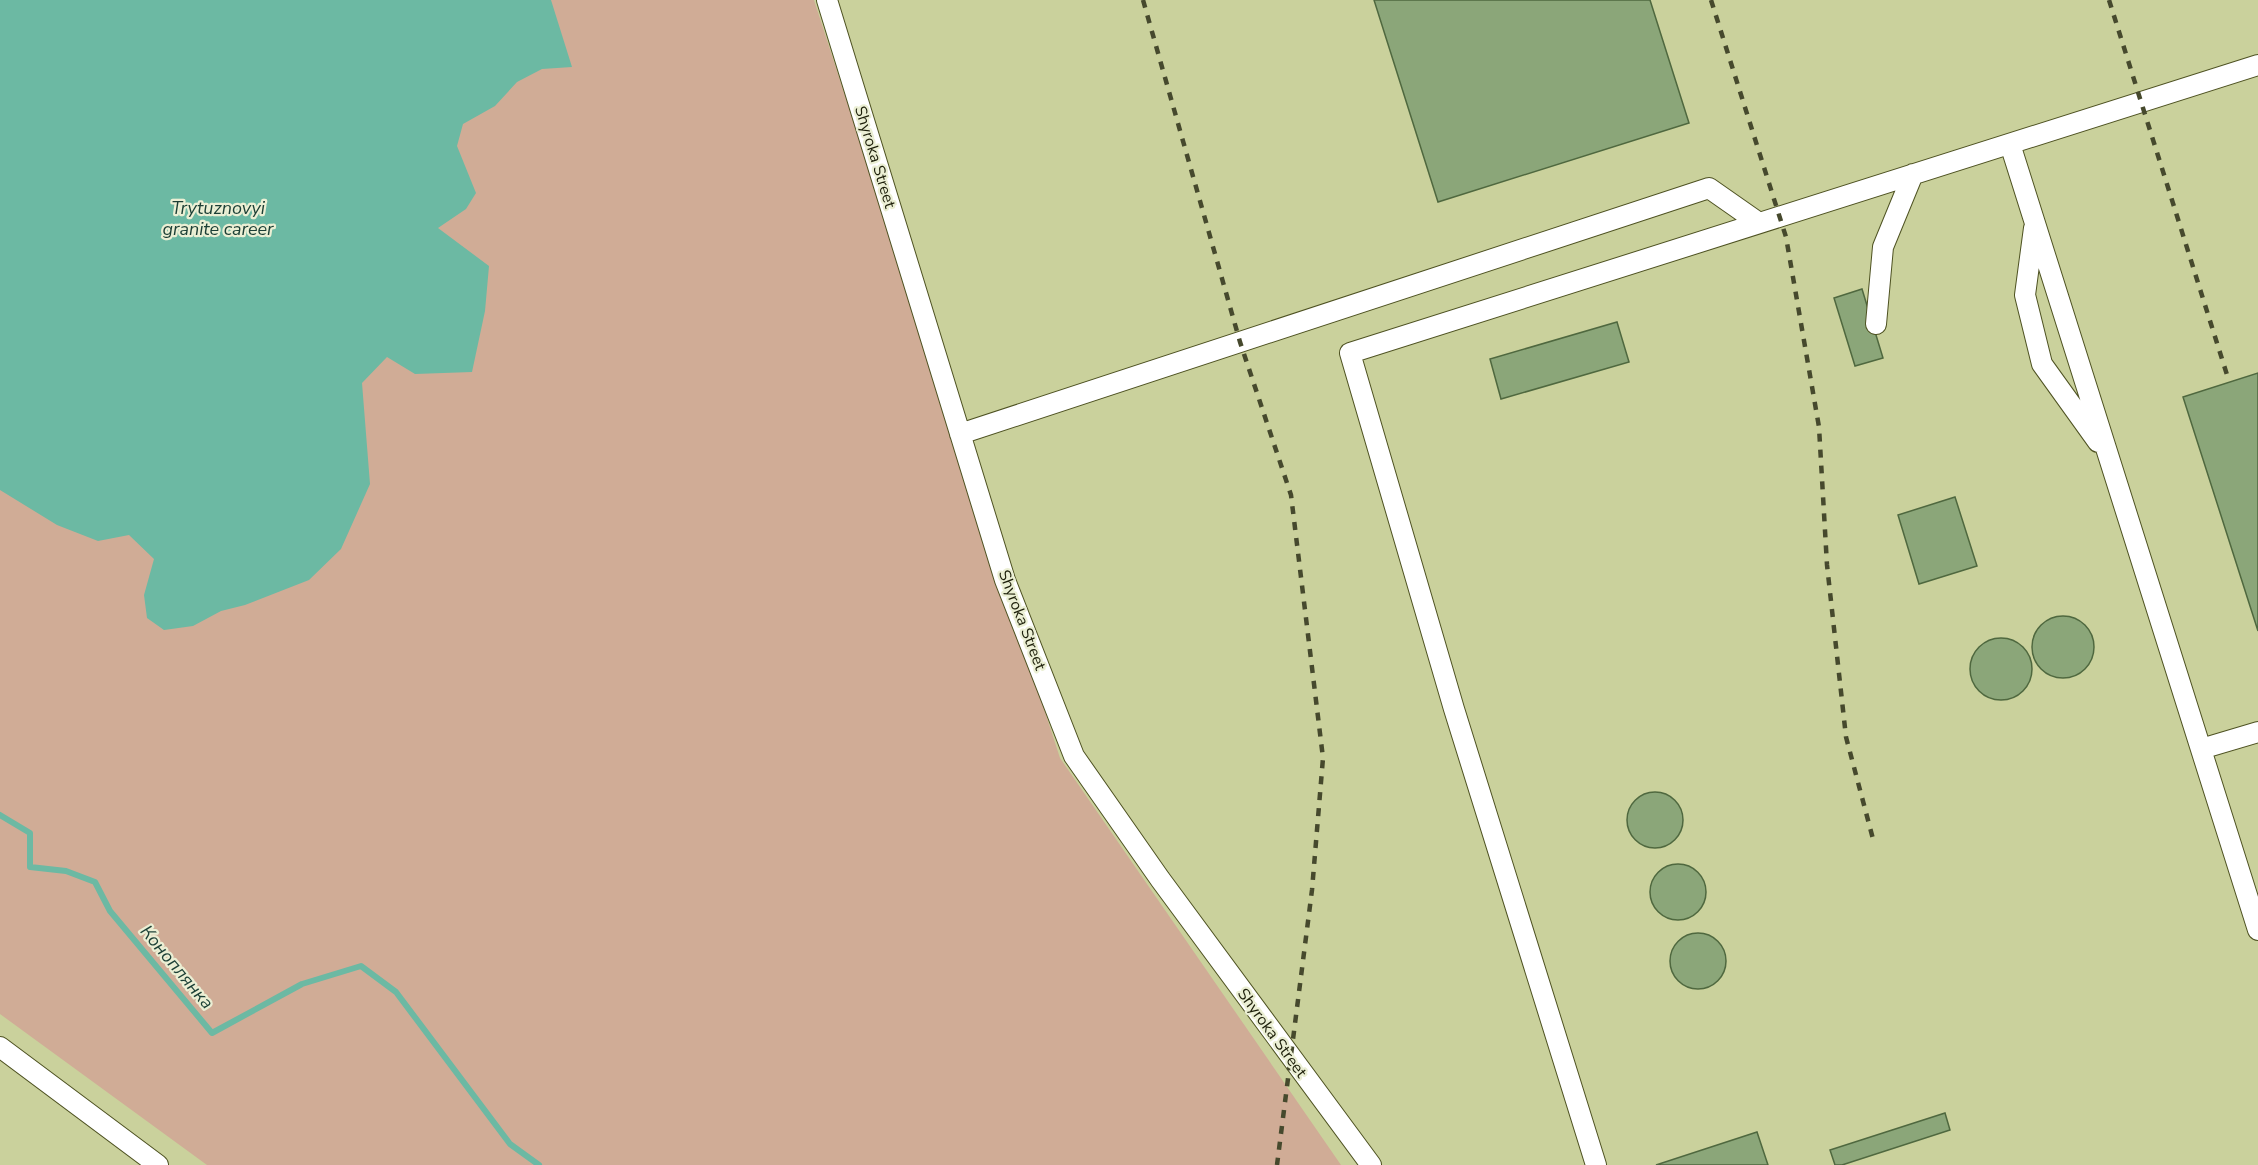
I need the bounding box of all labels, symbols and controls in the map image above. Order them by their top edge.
street label: Shyroka Street [849,103,901,211]
water label: Trytuznovyi granite career [163,196,274,241]
street label: Shyroka Street [993,567,1051,674]
water label: Коноплянка [135,920,219,1014]
street label: Shyroka Street [1232,984,1312,1083]

